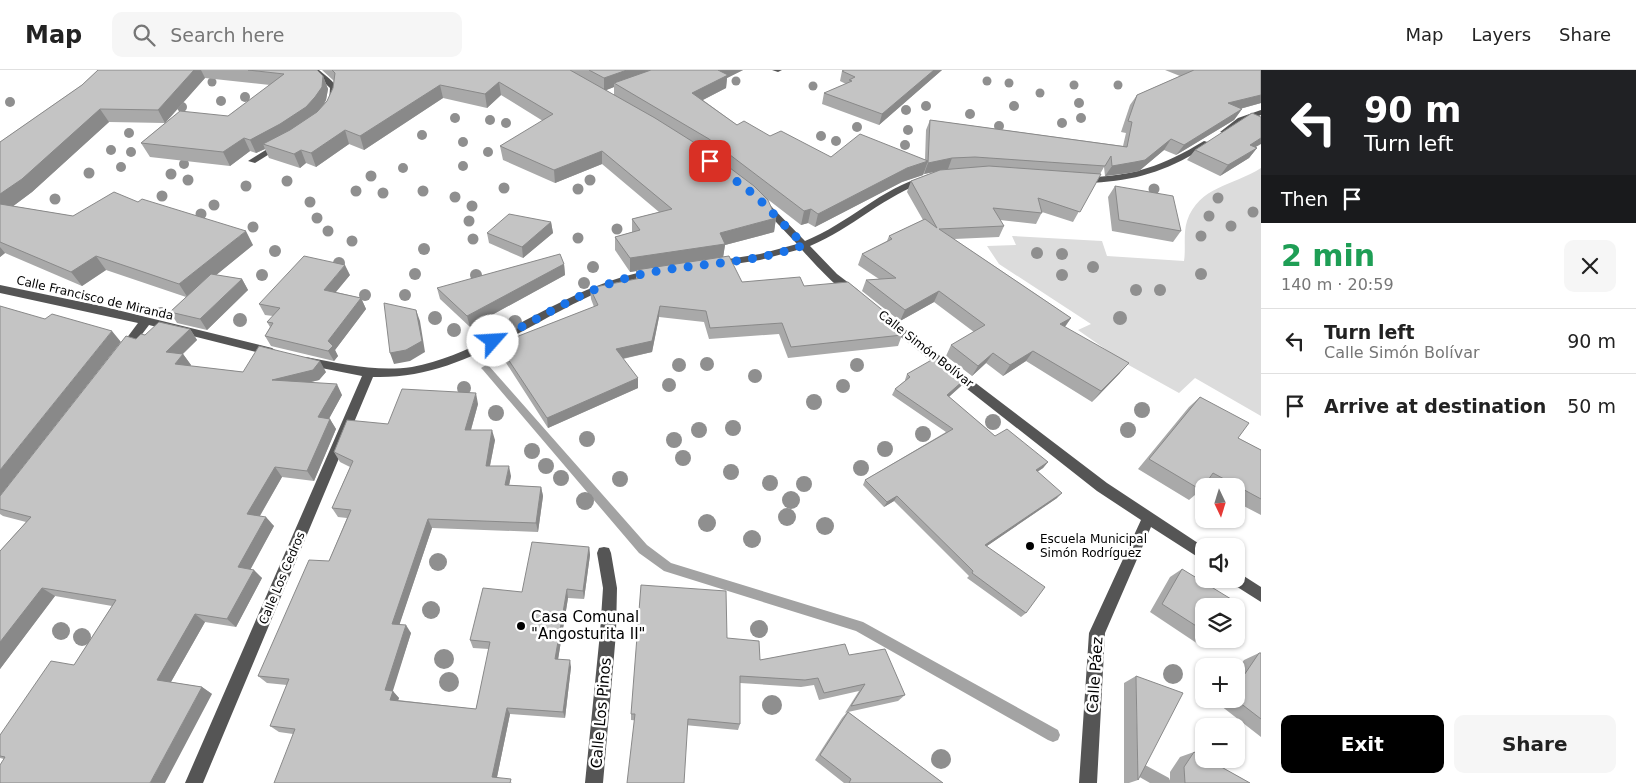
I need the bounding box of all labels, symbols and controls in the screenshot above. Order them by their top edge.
search box [112,12,462,57]
text: Map [25,21,82,49]
icon: search [130,21,158,49]
text: Search here [170,24,284,46]
text: Map [1405,24,1443,45]
text: Layers [1471,24,1531,45]
text: Share [1559,24,1611,45]
icon: left [1281,90,1346,155]
text: 90 m [1364,90,1461,130]
text: Turn left [1364,131,1453,156]
pin [689,140,731,182]
icon: arrive [696,147,724,175]
icon: arrive [1338,185,1366,213]
text: Then [1281,188,1328,210]
text: 2 min [1281,238,1375,273]
button: close [1564,240,1616,292]
street label: Calle Francisco de Miranda [15,273,175,323]
text: 140 m · 20:59 [1281,275,1394,294]
street label: Calle Simón Bolívar [876,308,976,390]
position arrow [466,314,518,366]
text: Turn left [1324,321,1415,343]
icon: left [1281,327,1309,355]
text: 90 m [1567,330,1616,352]
text: Calle Simón Bolívar [1324,343,1480,362]
icon: arrive [1281,392,1309,420]
text: Arrive at destination [1324,395,1546,417]
text: 50 m [1567,395,1616,417]
north arrow [1195,478,1245,528]
map controls [1195,478,1245,768]
street label: Calle Los Cedros [256,530,308,626]
place label: Escuela Municipal Simón Rodríguez [1040,532,1147,560]
button: sound [1195,538,1245,588]
marker: Escuela Municipal Simón Rodríguez [1024,540,1036,552]
button: layers [1195,598,1245,648]
place label: Casa Comunal "Angosturita II" [531,608,646,643]
marker: Casa Comunal "Angosturita II" [515,620,527,632]
street label: Calle Páez [1083,636,1107,714]
street label: Calle Los Pinos [587,657,615,769]
button: + [1195,658,1245,708]
button: Exit [1281,715,1444,773]
button: Share [1454,715,1616,773]
button: − [1195,718,1245,768]

